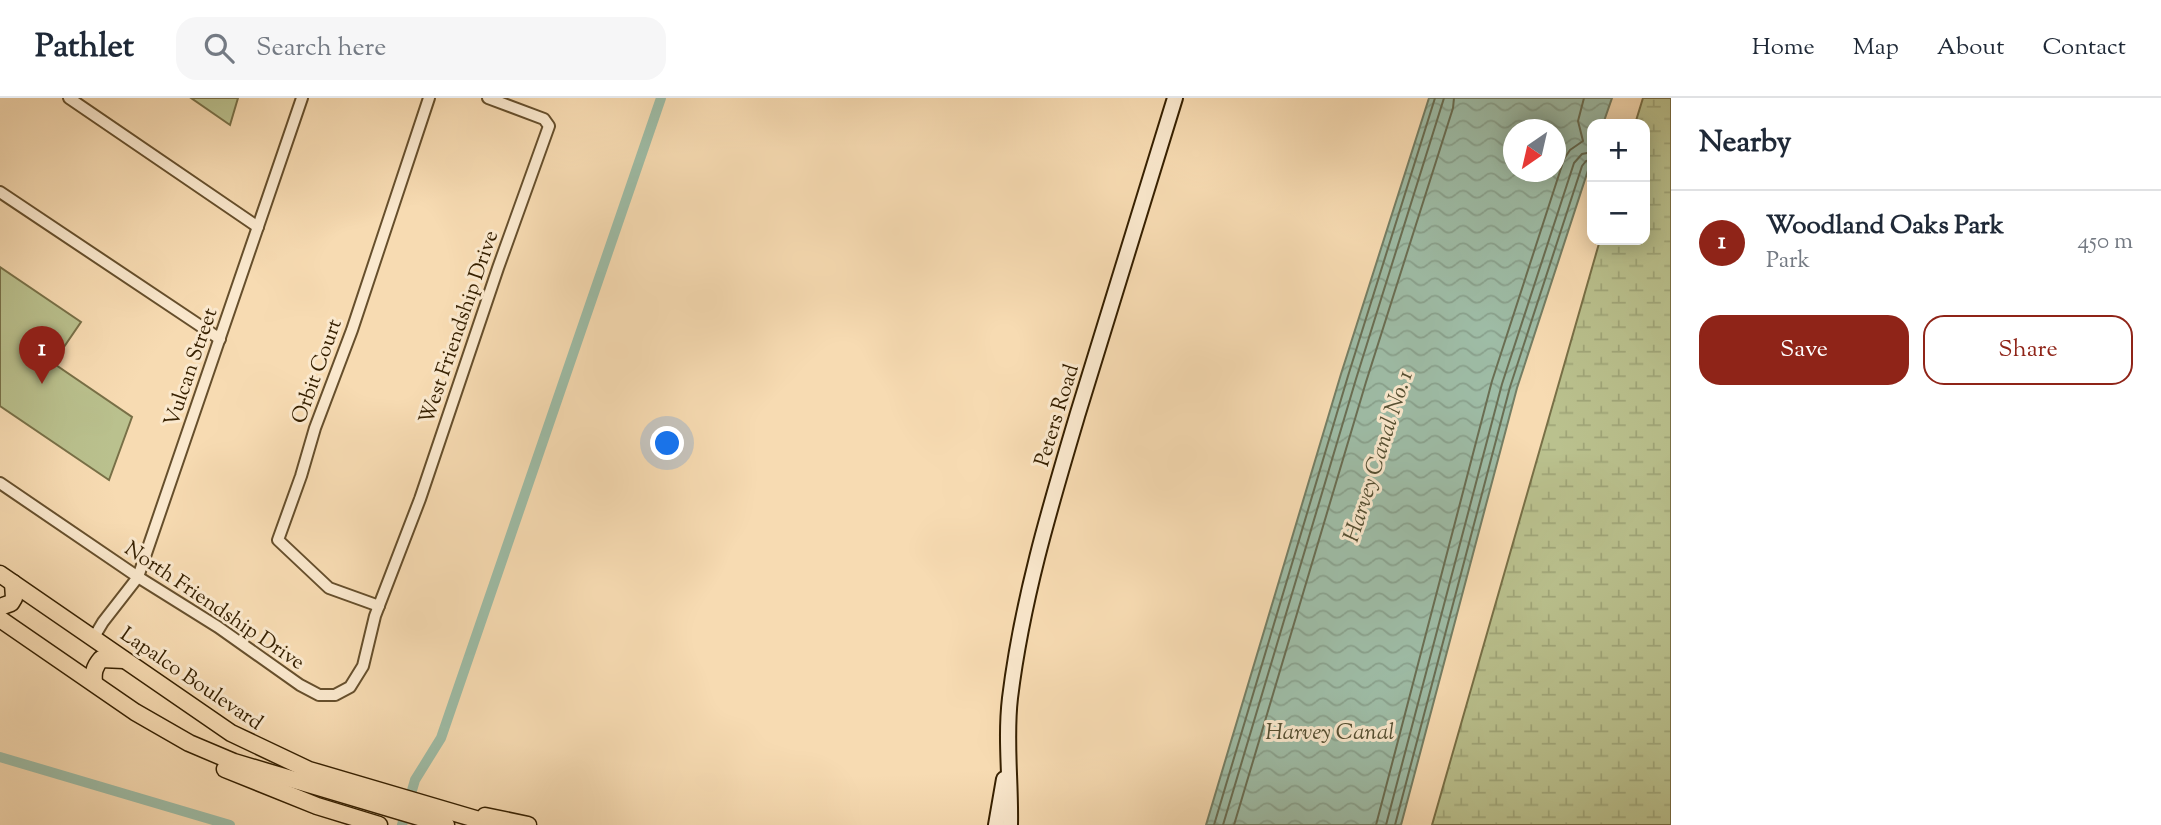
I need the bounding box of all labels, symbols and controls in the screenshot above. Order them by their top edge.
search box [176,17,666,80]
text: Pathlet [35,24,134,72]
icon: search [200,29,238,67]
text: Search here [256,30,386,67]
text: Home [1752,31,1815,65]
text: Map [1853,31,1899,65]
text: About [1937,31,2004,65]
text: Contact [2042,31,2126,65]
north arrow [1503,119,1566,182]
map controls [1587,119,1650,245]
button: + [1587,119,1650,182]
text: Nearby [1699,122,1791,165]
button: − [1587,182,1650,245]
text: Woodland Oaks Park [1766,208,2004,245]
text: 1 [1718,226,1726,259]
text: 450 m [2077,226,2133,259]
street label: West Friendship Drive [413,227,507,428]
text: Park [1766,245,1810,278]
street label: Vulcan Street [158,304,226,431]
street label: Orbit Court [285,315,351,428]
button: Save [1699,315,1909,385]
button: Share [1923,315,2133,385]
pin: 1 [19,326,65,384]
street label: Peters Road [1028,361,1088,470]
water label: Harvey Canal No. 1 [1336,367,1423,547]
your location [650,426,684,460]
street label: North Friendship Drive [118,535,310,678]
street label: Lapalco Boulevard [113,621,268,739]
water label: Harvey Canal [1265,717,1395,750]

